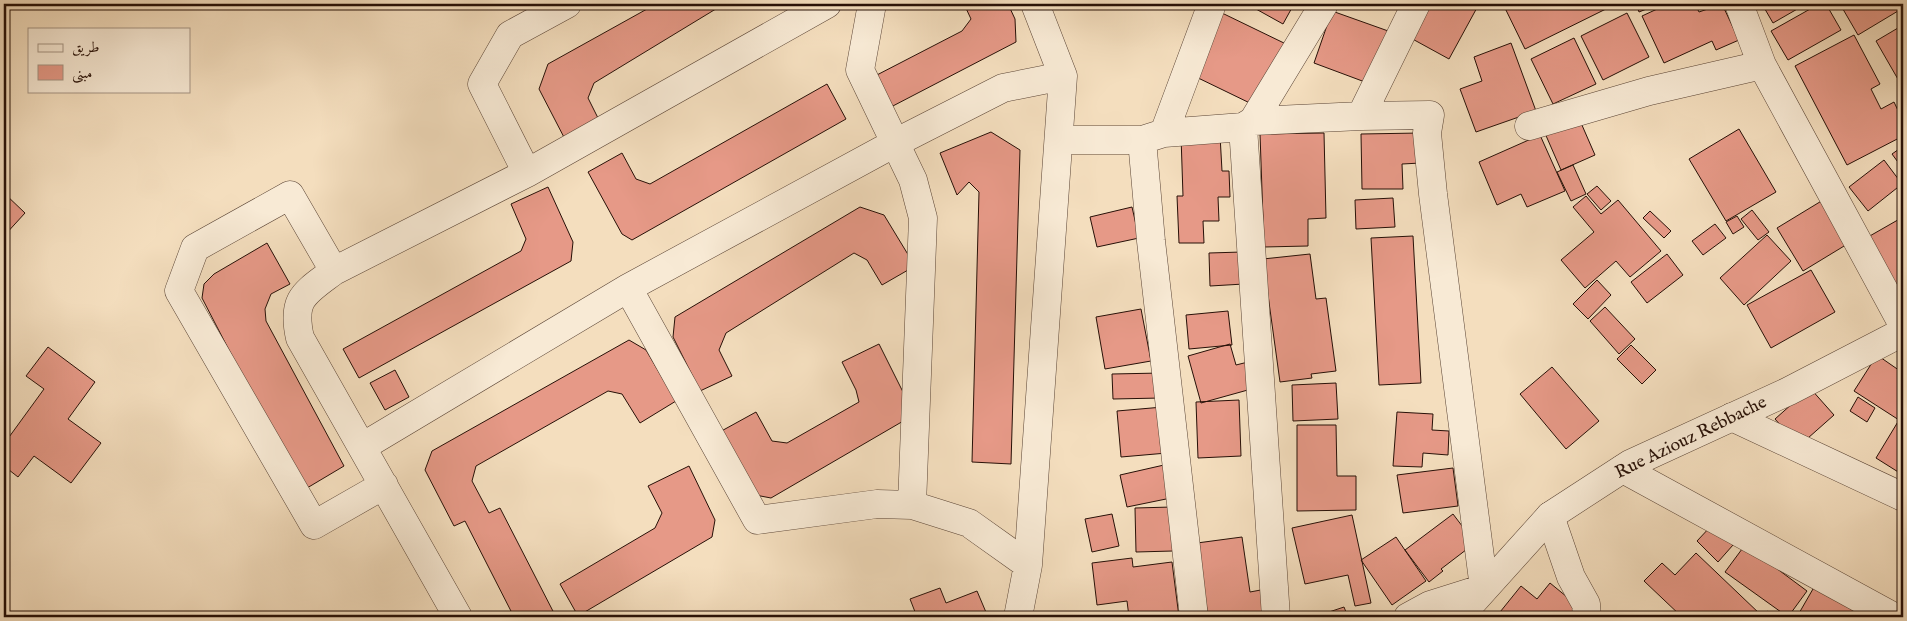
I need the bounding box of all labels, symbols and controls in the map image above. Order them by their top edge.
legend [28,28,190,92]
text: طريق [72,38,99,57]
text: مبنى [72,64,92,84]
street label: Rue Aziouz Rebbache [1611,391,1771,485]

